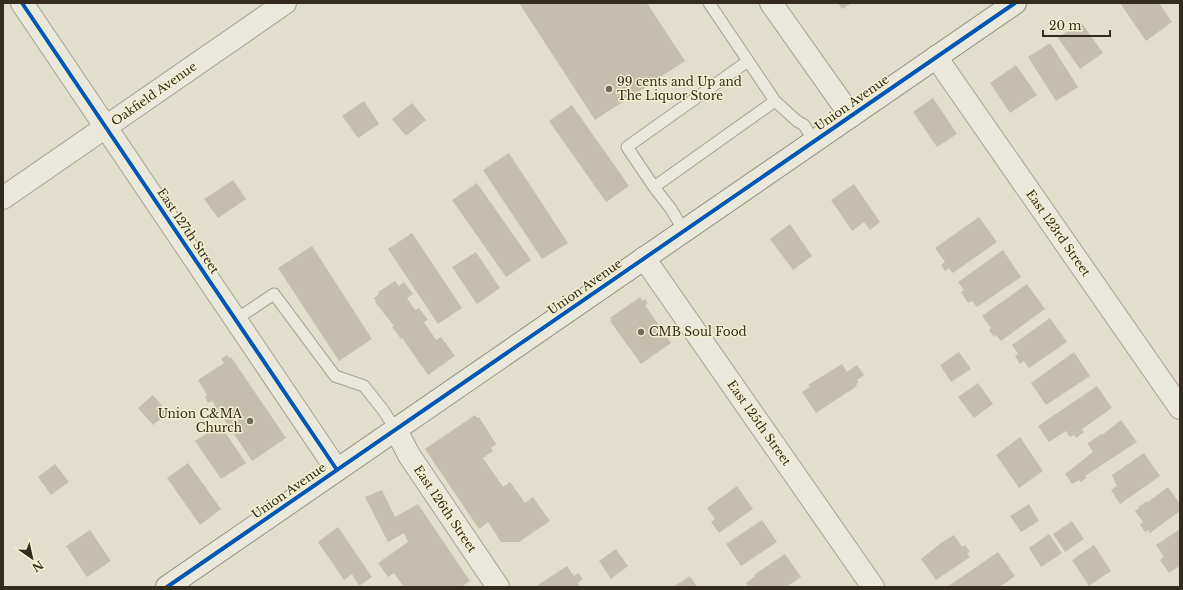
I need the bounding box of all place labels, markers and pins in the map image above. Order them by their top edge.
place label: 99 cents and Up and The Liquor Store [617,74,742,103]
marker: 99 cents and Up and The Liquor Store [604,84,614,94]
place label: CMB Soul Food [649,324,747,339]
marker: CMB Soul Food [636,327,646,337]
place label: Union C&MA Church [158,406,243,435]
marker: Union C&MA Church [245,416,255,426]

